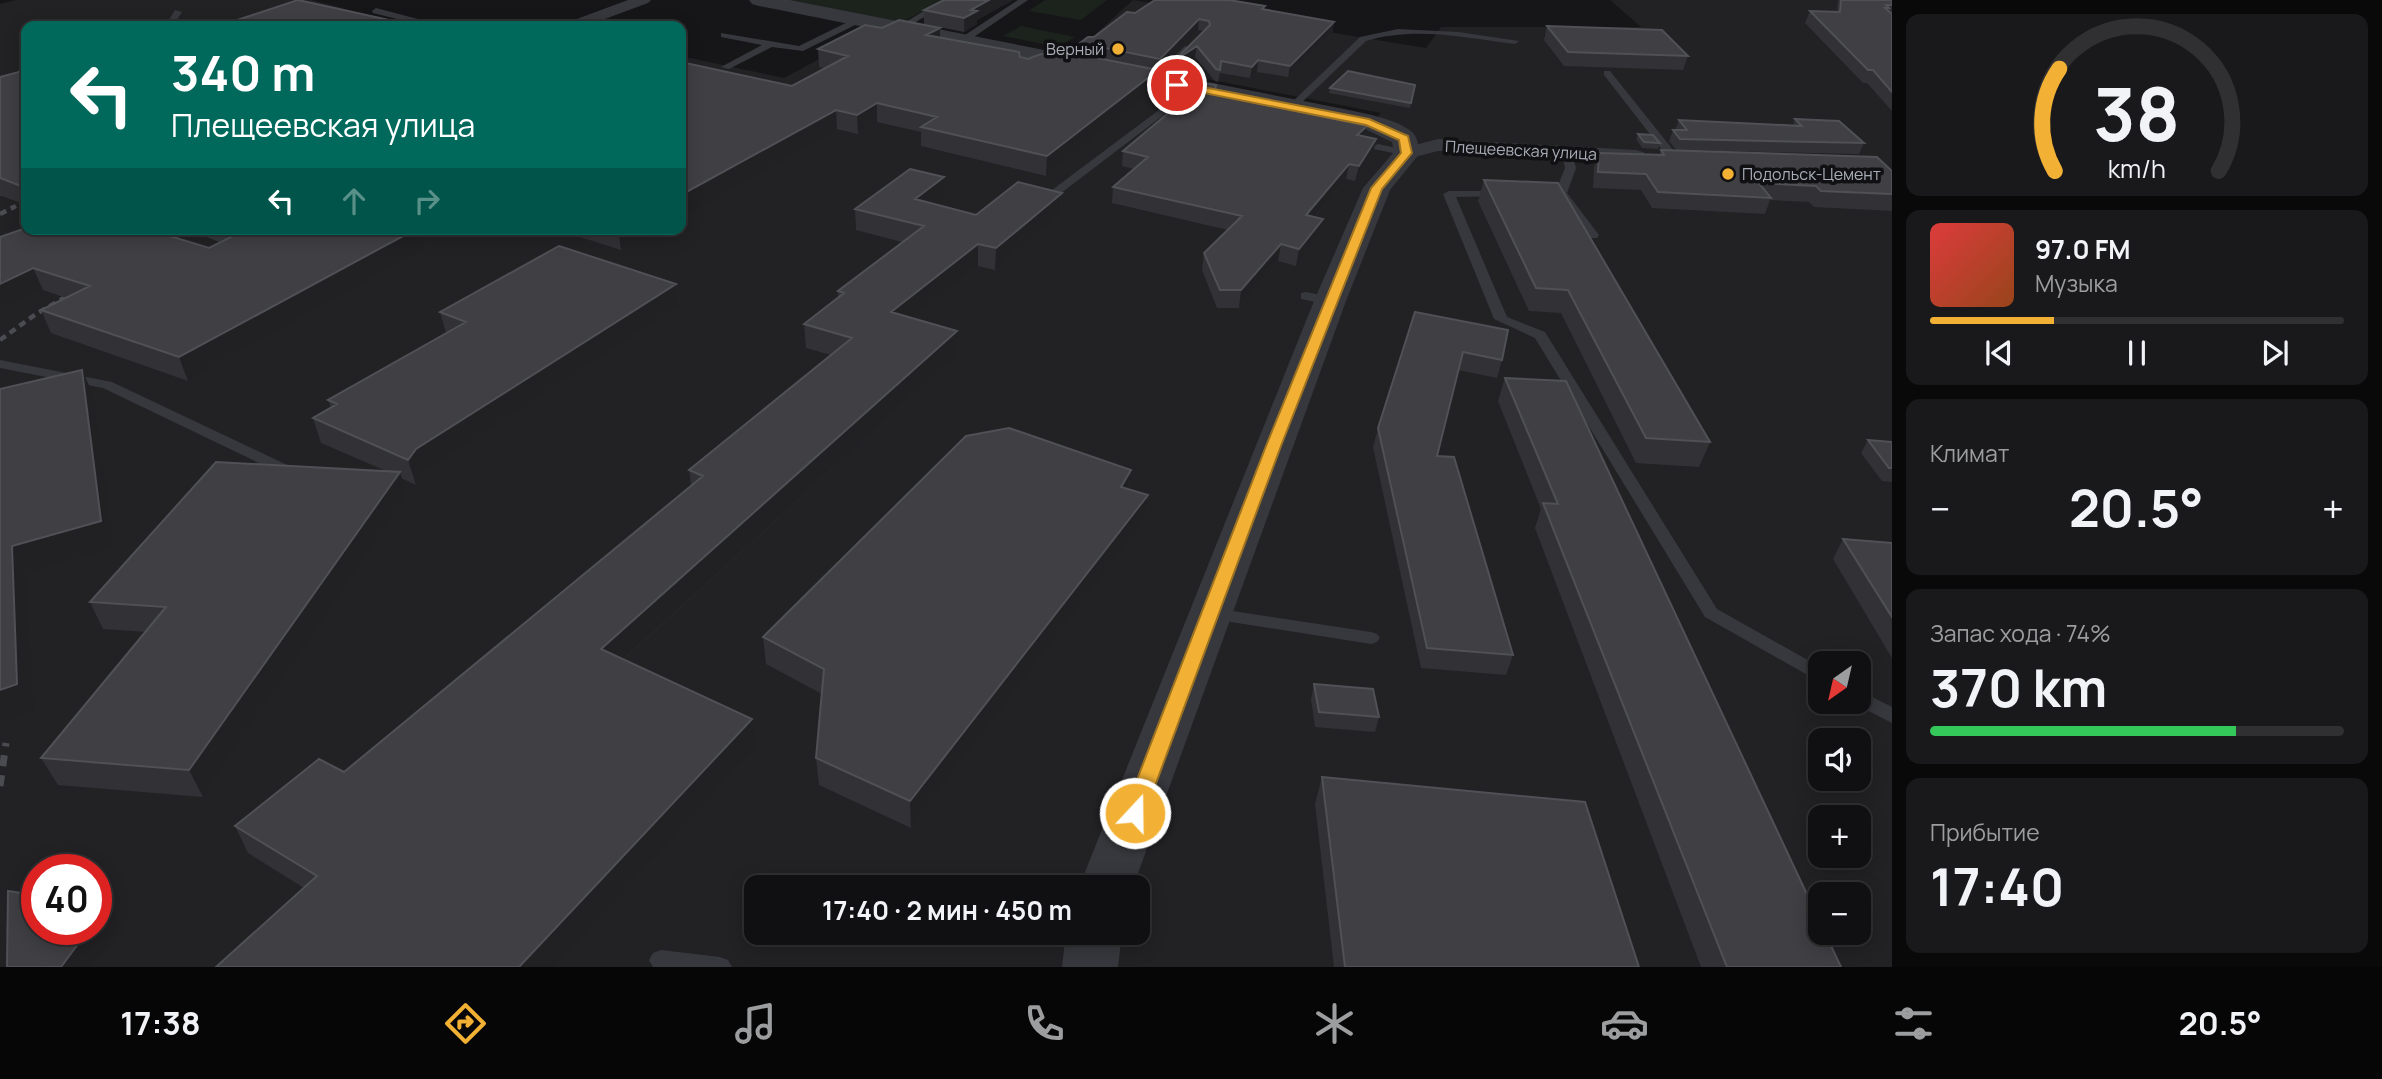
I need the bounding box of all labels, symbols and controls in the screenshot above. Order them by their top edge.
place label: Верный [1046,38,1104,60]
text: 340 m [171,39,315,106]
marker: Верный [1110,41,1126,57]
icon: left [56,49,147,140]
pin [1147,55,1207,115]
text: 38 [2094,63,2180,163]
icon: arrive [1158,66,1196,104]
text: Плещеевская улица [171,103,475,147]
street label: Плещеевская улица [1444,135,1598,165]
text: km/h [2108,151,2166,186]
place label: Подольск-Цемент [1742,163,1881,185]
marker: Подольск-Цемент [1720,166,1736,182]
icon: left [262,182,300,220]
icon: ahead [335,182,373,220]
icon: right [408,182,446,220]
text: 97.0 FM [2035,231,2131,267]
text: Музыка [2035,267,2118,299]
icon: previous [1980,334,2018,372]
icon: pause [2118,334,2156,372]
icon: next [2256,334,2294,372]
text: Климат [1930,437,2009,469]
text: 20.5° [2069,472,2204,543]
text: − [1930,482,1951,534]
text: + [2322,482,2344,534]
text: Запас хода · 74% [1930,617,2111,649]
north arrow [1808,651,1871,714]
map controls [1808,651,1871,945]
text: 370 km [1930,652,2107,723]
button: sound [1808,728,1871,791]
position arrow [1098,776,1172,850]
button: + [1808,805,1871,868]
text: Прибытие [1930,816,2040,848]
text: 17:40 [1930,851,2064,922]
speed limit sign: 40 [21,854,112,945]
button: − [1808,882,1871,945]
text: 17:40 · 2 мин · 450 m [822,892,1072,928]
icon: directions [441,999,490,1048]
icon: music [731,999,780,1048]
icon: phone [1020,999,1069,1048]
icon: climate [1310,999,1359,1048]
icon: car [1600,999,1649,1048]
icon: filters [1889,999,1938,1048]
text: 17:38 [120,1001,201,1045]
text: 20.5° [2179,1001,2262,1045]

